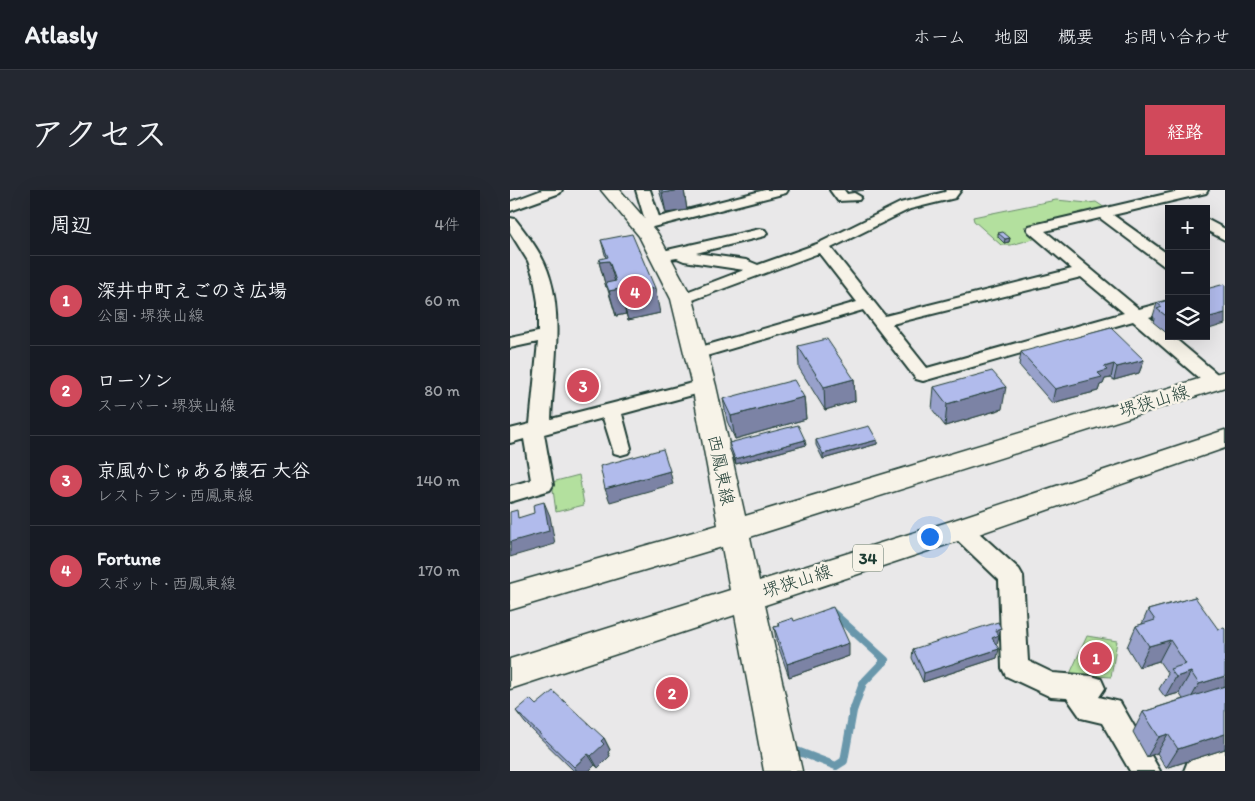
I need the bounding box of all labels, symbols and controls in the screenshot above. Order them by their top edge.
text: Atlasly [25,20,98,49]
text: ホーム [913,26,966,48]
text: 地図 [994,26,1030,48]
text: 概要 [1058,26,1094,48]
text: お問い合わせ [1122,26,1230,48]
button: 経路 [1145,105,1225,155]
text: アクセス [30,113,168,155]
map controls [1165,205,1210,340]
button: + [1165,205,1210,250]
text: 周辺 [50,212,92,237]
text: 4件 [434,215,460,234]
button: − [1165,250,1210,295]
pin: 4 [619,273,651,311]
text: 深井中町えごのき広場 [97,279,287,302]
text: 1 [62,291,70,310]
text: 60 m [425,291,460,310]
button: layers [1165,295,1210,340]
text: 公園 · 堺狭山線 [97,306,204,325]
pin: 3 [567,367,599,405]
text: ローソン [97,369,173,392]
street label: 堺狭山線 [1116,380,1192,422]
text: 2 [62,381,70,400]
text: 80 m [424,381,460,400]
text: スーパー · 堺狭山線 [97,396,235,415]
street label: 西鳳東線 [703,432,739,508]
text: 京風かじゅある懐石 大谷 [97,459,310,482]
text: 3 [62,471,70,490]
text: 140 m [416,471,460,490]
text: レストラン · 西鳳東線 [97,486,253,505]
your location [917,524,943,550]
road number: 34 [853,544,883,572]
text: Fortune [97,547,161,570]
street label: 堺狭山線 [759,559,835,603]
text: 4 [61,561,71,580]
text: 170 m [418,561,460,580]
text: スポット · 西鳳東線 [97,574,236,593]
pin: 1 [1080,639,1112,677]
pin: 2 [656,674,688,712]

